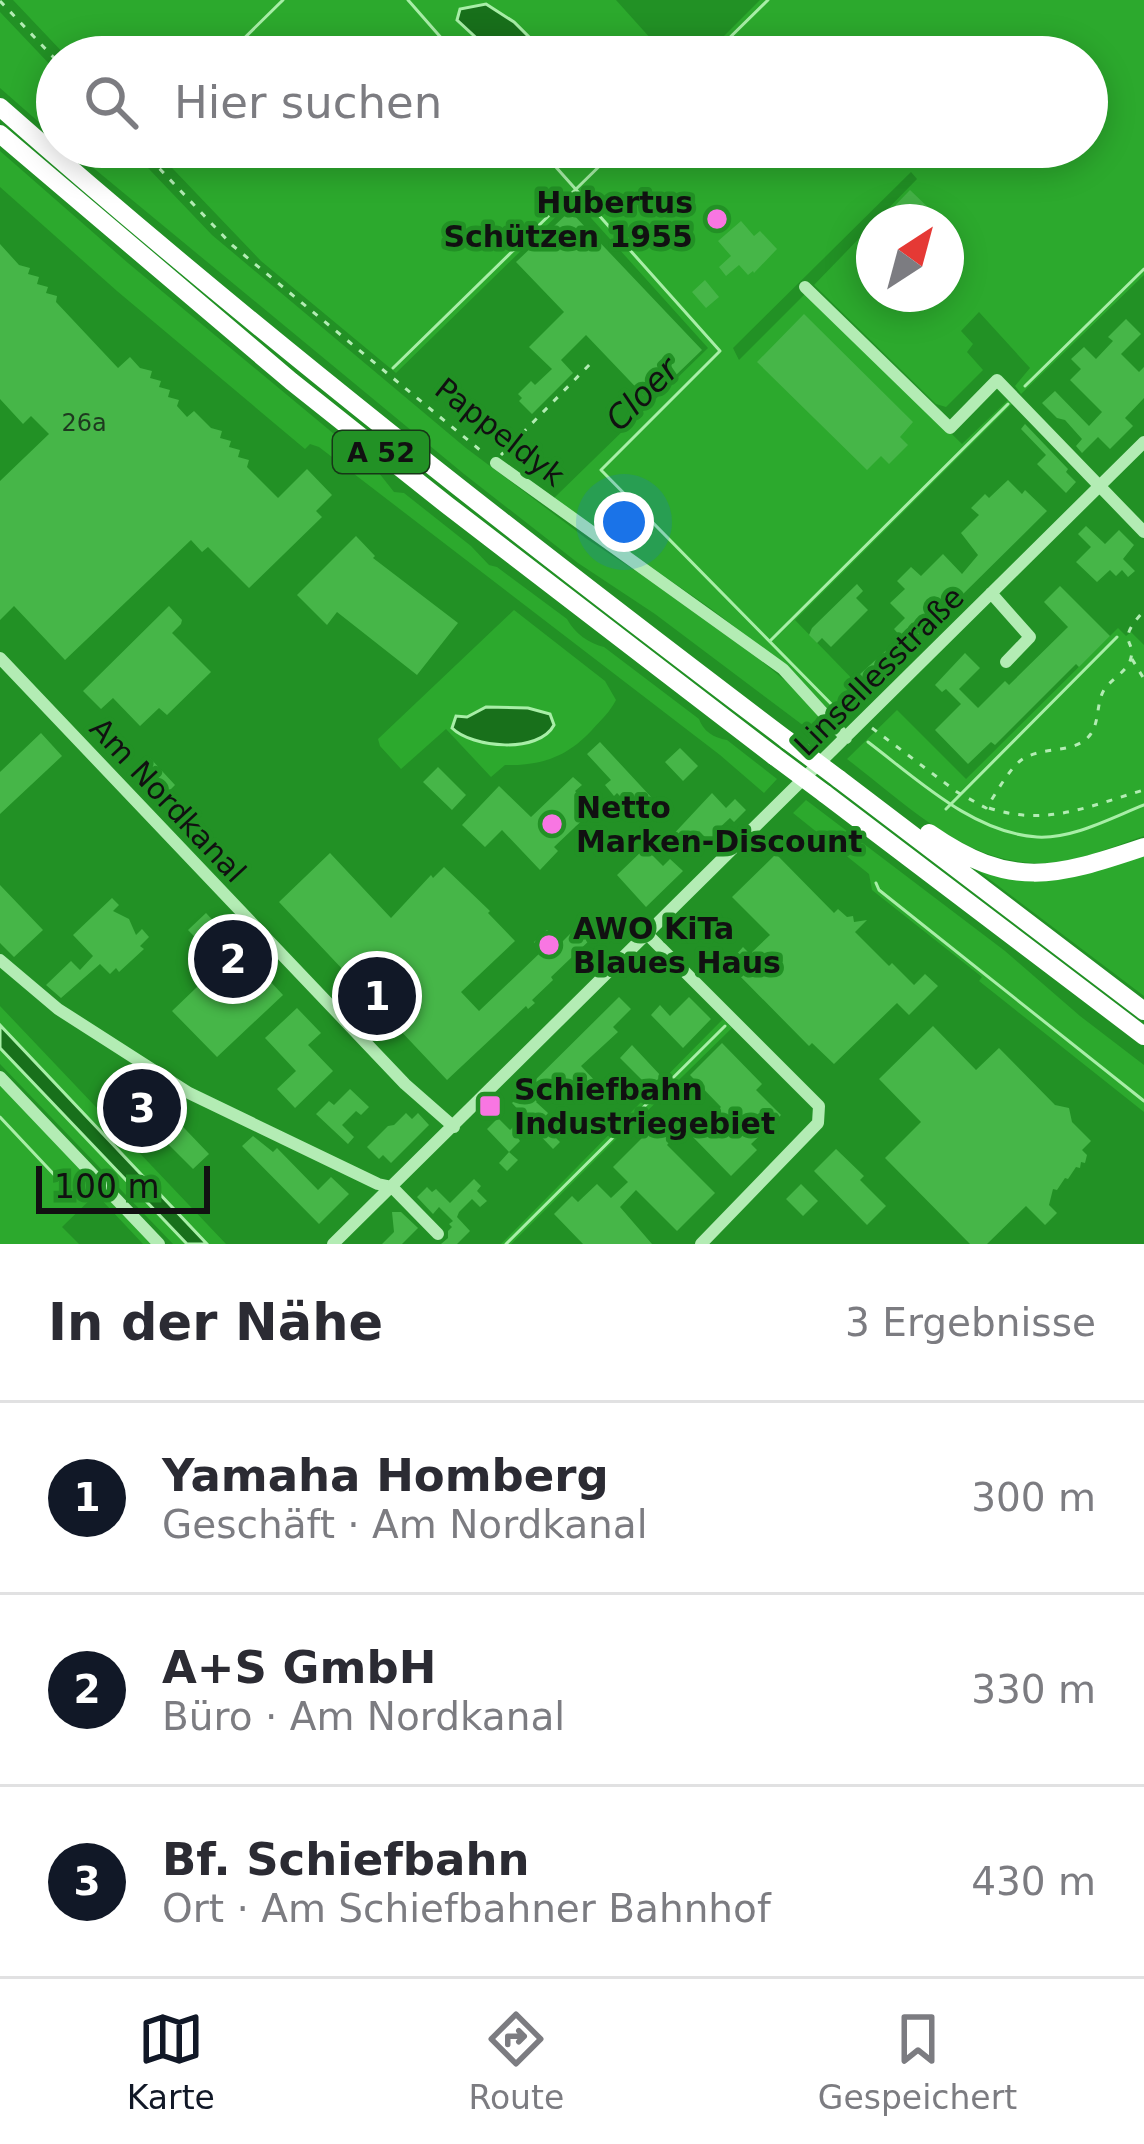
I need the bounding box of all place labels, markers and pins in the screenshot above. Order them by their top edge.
place label: Hubertus Schützen 1955 [443,185,693,254]
marker: Hubertus Schützen 1955 [704,206,730,232]
place label: Netto Marken-Discount [576,790,863,859]
marker: Netto Marken-Discount [539,811,565,837]
place label: AWO KiTa Blaues Haus [573,911,781,980]
pin: 2 [194,914,272,1004]
marker: AWO KiTa Blaues Haus [536,932,562,958]
pin: 1 [338,951,416,1041]
pin: 3 [103,1063,181,1153]
place label: Schiefbahn Industriegebiet [514,1072,775,1141]
marker: Schiefbahn Industriegebiet [477,1093,503,1119]

